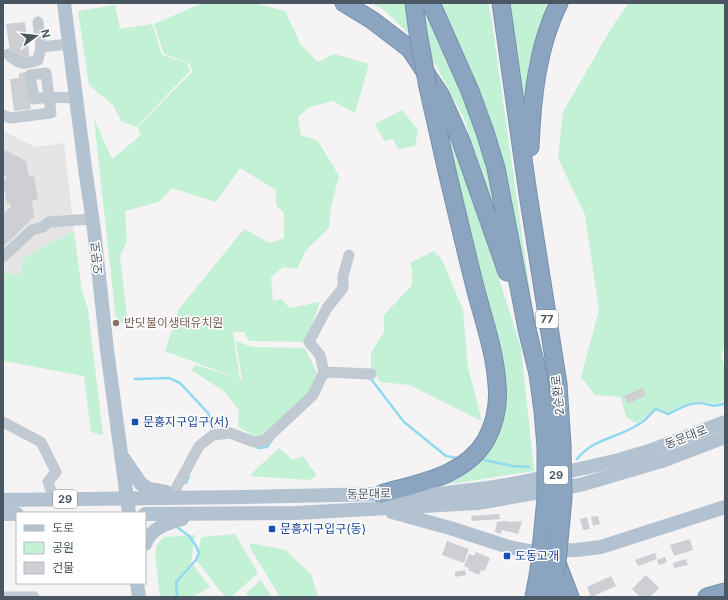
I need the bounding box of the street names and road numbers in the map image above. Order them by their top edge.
street label: 오문로 [87,241,106,275]
road number: 77 [536,310,558,328]
street label: 2순환로 [548,374,567,416]
street label: 동문대로 [663,422,709,451]
road number: 29 [544,466,568,484]
street label: 동문대로 [347,486,391,501]
road number: 29 [53,490,77,508]

